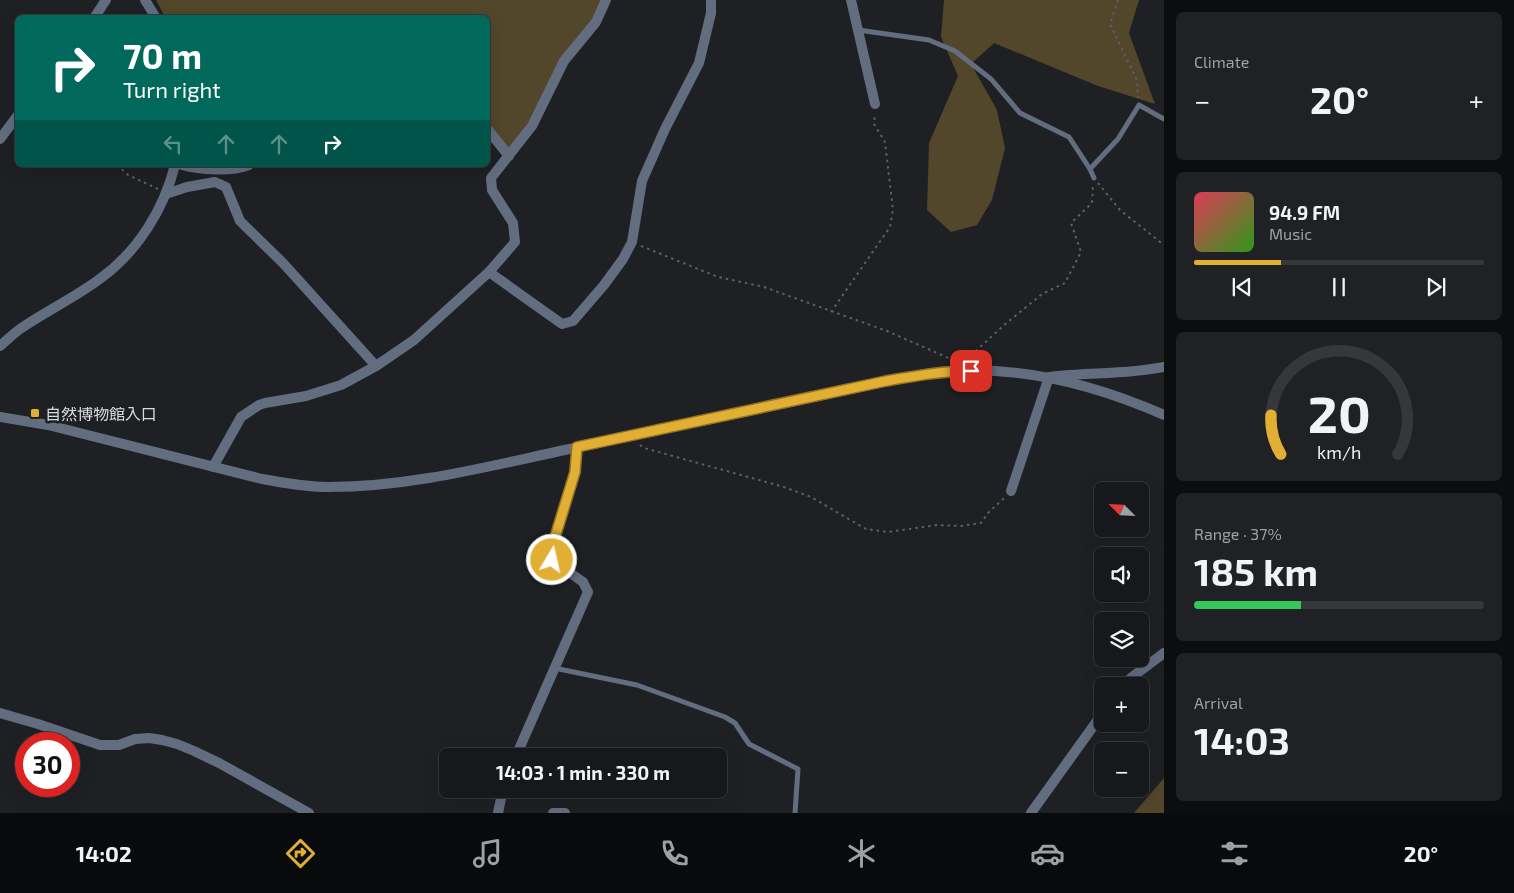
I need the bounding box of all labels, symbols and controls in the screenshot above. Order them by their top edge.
text: 70 m [123,34,202,76]
icon: right [40,35,105,100]
text: Climate [1194,52,1249,71]
text: Turn right [123,76,221,102]
text: 20° [1310,76,1369,122]
text: − [1194,83,1210,117]
text: + [1469,83,1484,117]
icon: left [159,130,187,158]
icon: ahead [212,130,240,158]
icon: ahead [265,130,293,158]
icon: right [318,130,346,158]
text: 94.9 FM [1269,201,1340,224]
text: Music [1269,224,1312,243]
icon: previous [1228,273,1256,301]
icon: pause [1325,273,1353,301]
icon: next [1422,273,1450,301]
pin [950,350,992,392]
icon: arrive [957,357,985,385]
text: 20 [1307,381,1371,443]
place label: 自然博物館入口 [45,404,157,423]
marker: 自然博物館入口 [29,407,41,419]
text: km/h [1317,441,1361,463]
north arrow [1094,482,1149,538]
map controls [1094,482,1149,797]
text: Range · 37% [1194,524,1282,543]
position arrow [525,533,577,585]
button: sound [1094,547,1149,602]
text: 185 km [1194,548,1318,594]
button: layers [1094,612,1149,667]
button: + [1094,677,1149,732]
text: Arrival [1194,693,1243,712]
text: 14:03 [1194,717,1290,763]
speed limit sign: 30 [15,732,80,797]
button: − [1094,742,1149,797]
text: 14:03 · 1 min · 330 m [496,761,670,784]
icon: directions [283,836,318,871]
icon: music [470,836,505,871]
icon: phone [657,836,692,871]
icon: climate [844,836,879,871]
icon: car [1030,836,1065,871]
icon: filters [1217,836,1252,871]
text: 14:02 [76,840,132,866]
text: 20° [1404,840,1438,866]

